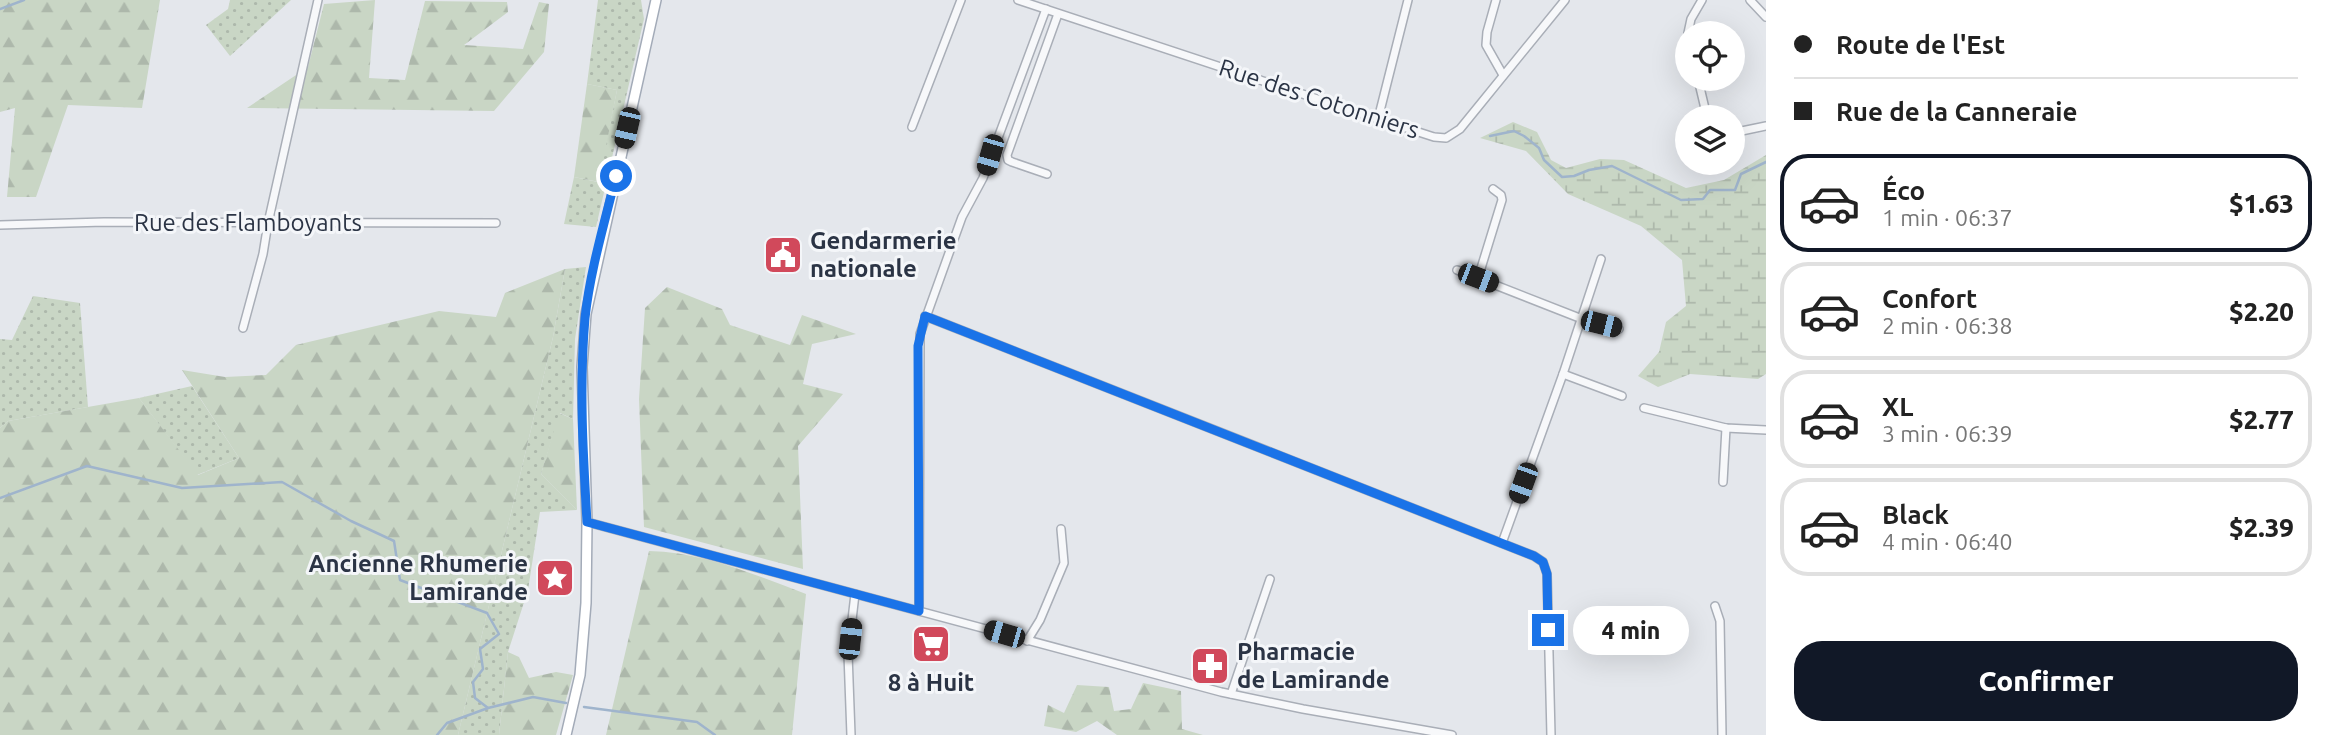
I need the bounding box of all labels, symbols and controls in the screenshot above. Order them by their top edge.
map controls [1675,21,1745,175]
button: locate [1675,21,1745,91]
text: Route de l'Est [1836,30,2005,59]
street label: Rue des Cotonniers [1216,53,1423,144]
text: Rue de la Canneraie [1836,97,2078,126]
car [613,105,642,151]
button: layers [1675,105,1745,175]
car [975,132,1006,178]
route start [600,160,632,192]
icon: car [1798,172,1861,235]
text: Éco [1882,176,1925,205]
text: $1.63 [2229,189,2294,218]
text: 1 min · 06:37 [1882,205,2013,230]
street label: Rue des Flamboyants [134,209,362,236]
place label: Gendarmerie nationale [810,227,957,282]
public building icon: Gendarmerie nationale [762,234,804,276]
car [1455,261,1502,295]
icon: car [1798,280,1861,343]
text: Confort [1882,284,1977,313]
text: $2.20 [2229,297,2294,326]
car [1579,309,1624,339]
text: 2 min · 06:38 [1882,313,2013,338]
icon: car [1798,388,1861,451]
text: XL [1882,392,1913,421]
text: $2.77 [2229,405,2294,434]
text: 3 min · 06:39 [1882,421,2013,446]
car [1506,460,1541,506]
icon: car [1798,496,1861,559]
text: Black [1882,500,1949,529]
text: $2.39 [2229,513,2294,542]
text: 4 min · 06:40 [1882,529,2013,554]
place label: Ancienne Rhumerie Lamirande [309,550,528,605]
place icon: Ancienne Rhumerie Lamirande [534,557,576,599]
callout: 4 min [1572,606,1688,654]
route end [1532,614,1564,646]
car [838,617,863,661]
car [981,618,1028,650]
text: 4 min [1602,618,1660,643]
supermarket icon: 8 à Huit [910,623,952,665]
place label: Pharmacie de Lamirande [1237,638,1390,693]
button: Confirmer [1794,641,2298,721]
pharmacy icon: Pharmacie de Lamirande [1189,645,1231,687]
place label: 8 à Huit [888,669,974,696]

